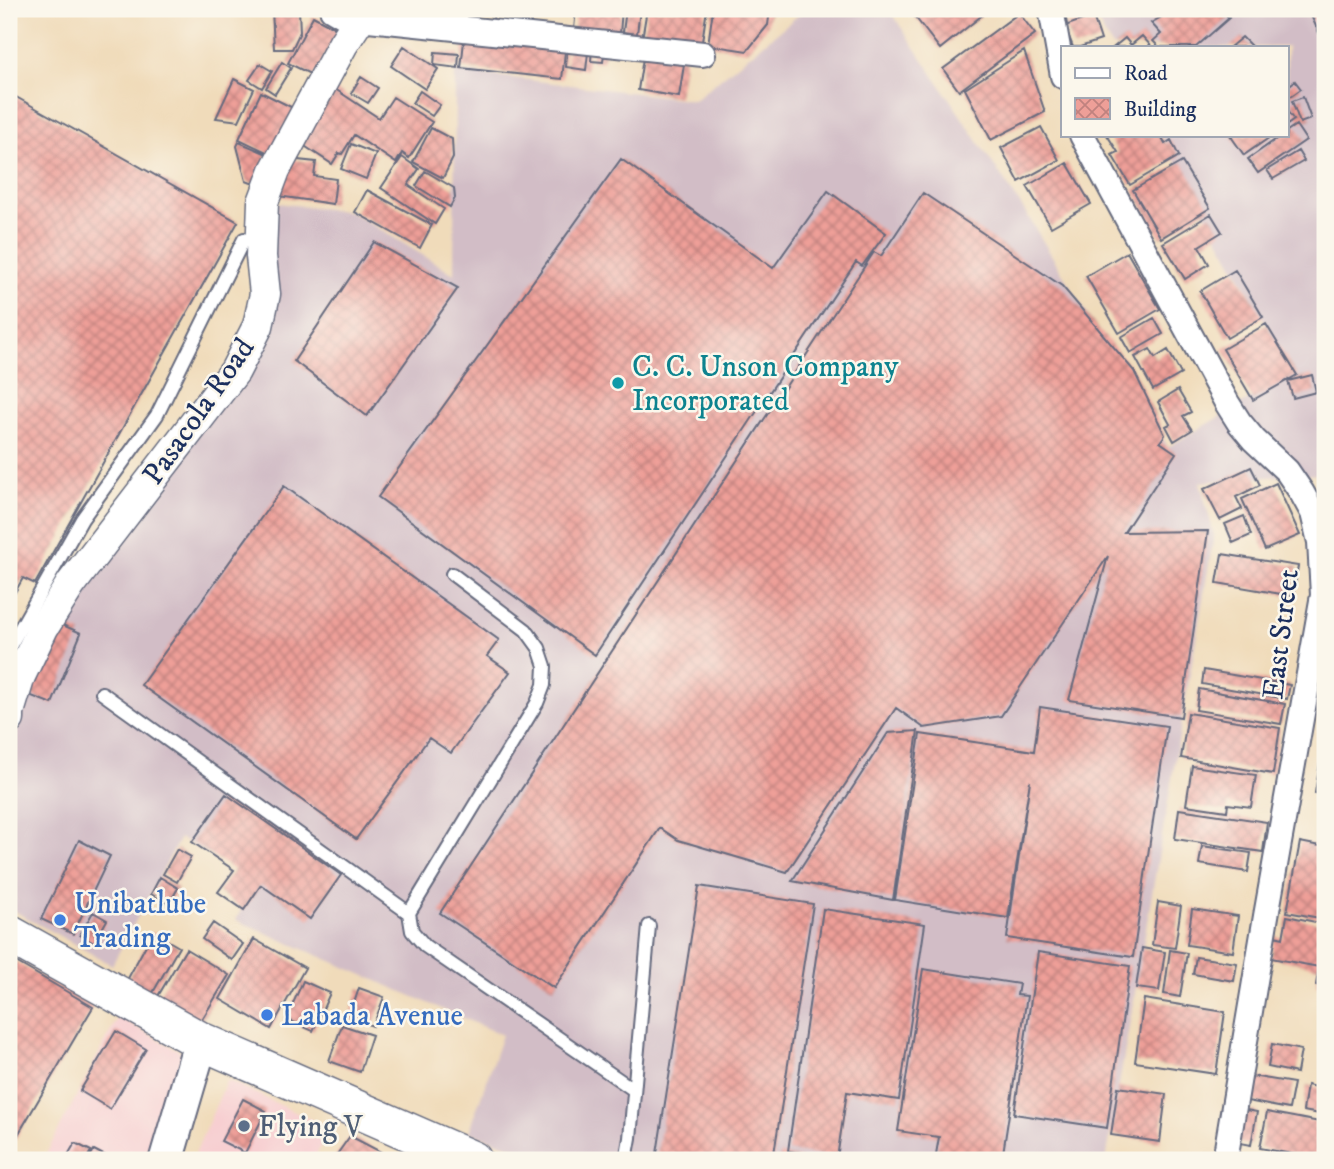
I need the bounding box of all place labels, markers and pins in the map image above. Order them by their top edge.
place label: C. C. Unson Company Incorporated [632,349,899,420]
marker: C. C. Unson Company Incorporated [610,375,626,391]
place label: Unibatlube Trading [74,886,206,957]
marker: Unibatlube Trading [52,912,68,928]
place label: Labada Avenue [281,998,463,1035]
marker: Labada Avenue [259,1007,275,1023]
place label: Flying V [258,1109,364,1146]
marker: Flying V [236,1118,252,1134]

